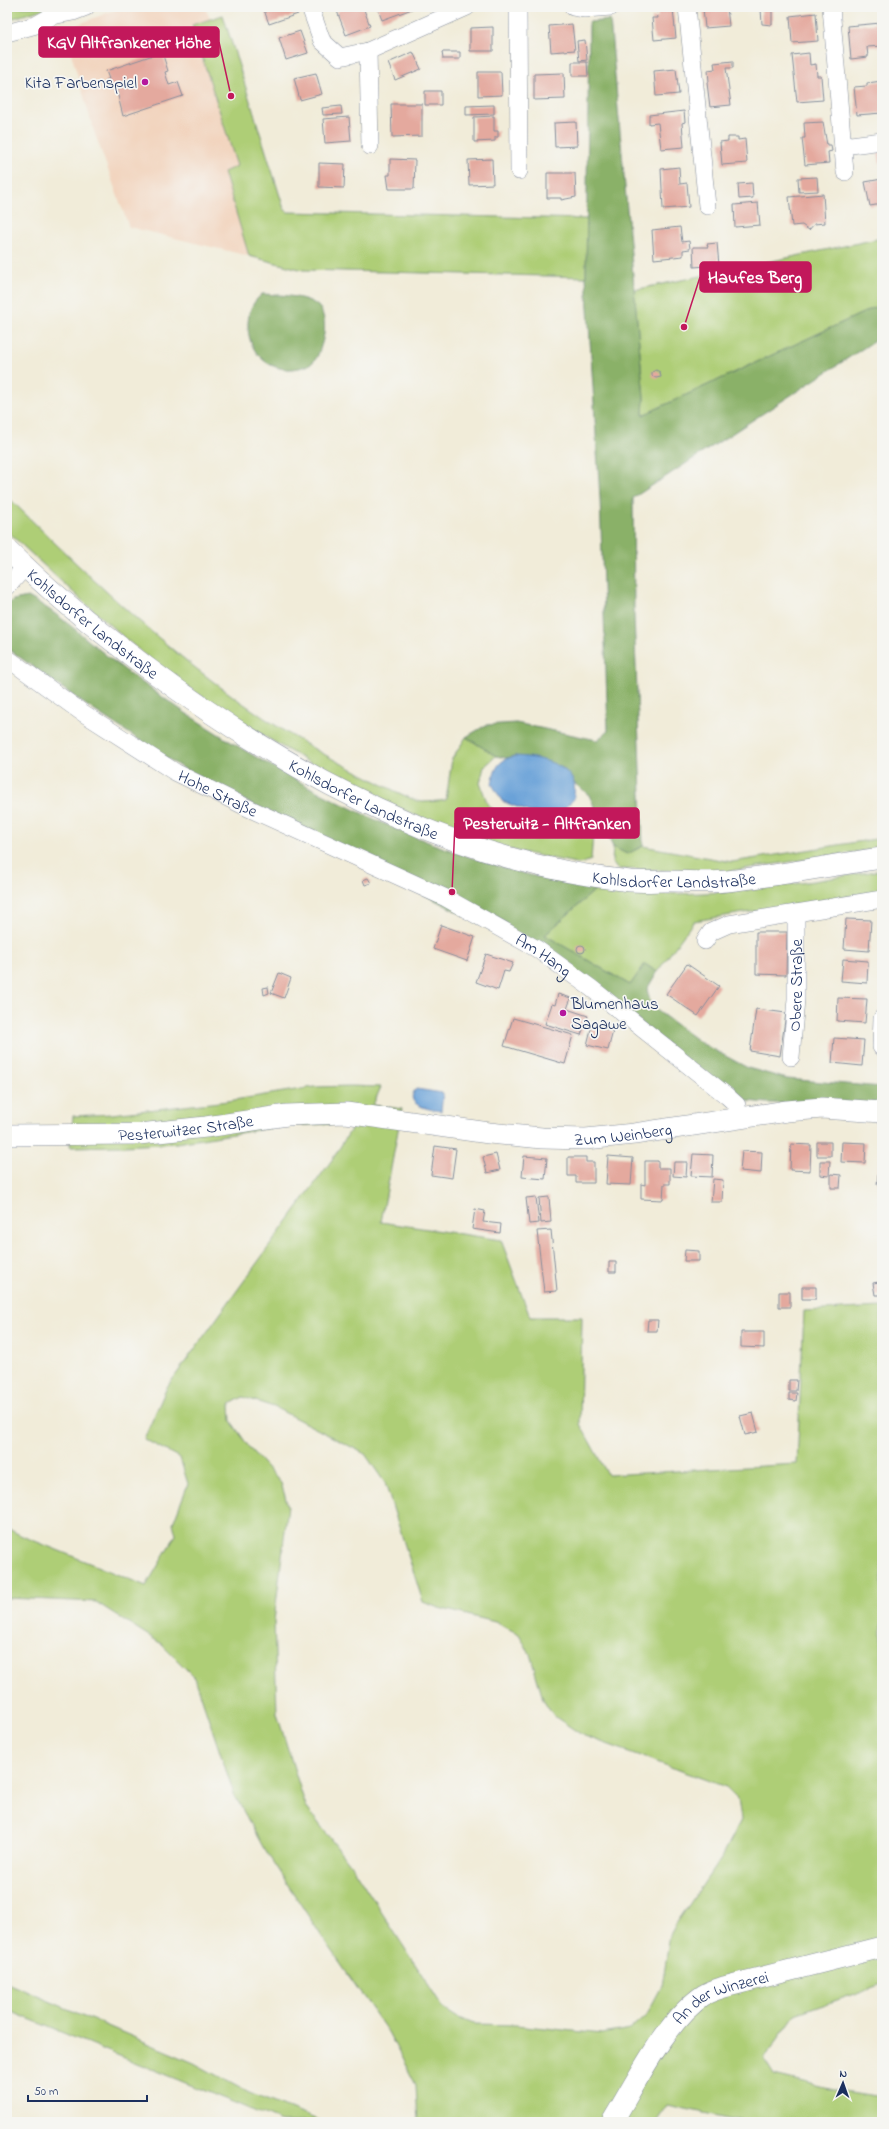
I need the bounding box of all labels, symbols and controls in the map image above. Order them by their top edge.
callout: KGV Altfrankener Höhe [39,27,219,57]
text: KGV Altfrankener Höhe [47,31,212,57]
place label: Kita Farbenspiel [25,71,137,96]
marker: Kita Farbenspiel [140,77,150,87]
callout: Haufes Berg [700,262,811,292]
text: Haufes Berg [708,266,802,293]
street label: Kohlsdorfer Landstraße [21,563,164,686]
street label: Kohlsdorfer Landstraße [284,754,442,847]
street label: Hohe Straße [173,764,261,825]
callout: Pesterwitz - Altfranken [455,808,639,838]
text: Pesterwitz - Altfranken [463,812,631,838]
street label: Kohlsdorfer Landstraße [590,865,758,896]
street label: Am Hang [510,928,576,986]
street label: Obere Straße [782,939,810,1033]
place label: Blumenhaus Sagawe [570,992,659,1039]
marker: Blumenhaus Sagawe [558,1008,568,1018]
street label: Pesterwitzer Straße [118,1109,255,1148]
street label: Zum Weinberg [573,1117,674,1153]
street label: An der Winzerei [667,1965,771,2031]
north arrow [823,2063,863,2103]
text: N [839,2066,847,2082]
scale bar [28,2077,147,2103]
text: 50 m [34,2083,58,2101]

